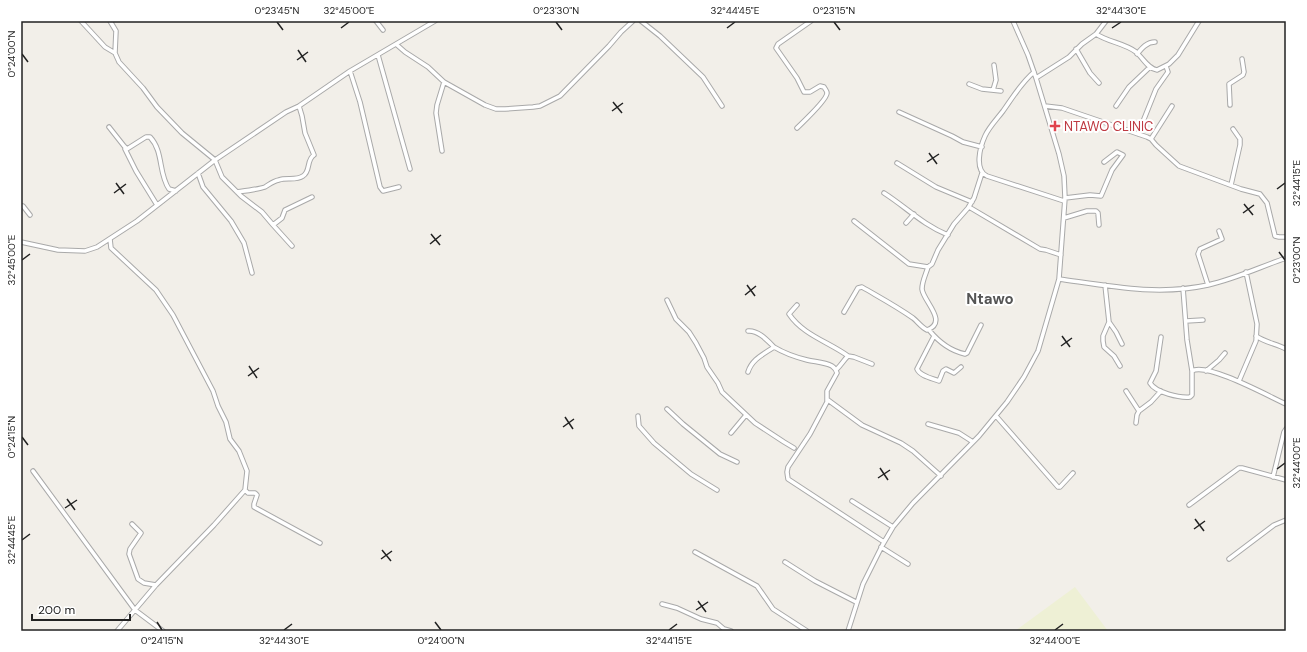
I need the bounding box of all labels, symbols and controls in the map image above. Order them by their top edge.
text: 0°23'45"N [255,4,299,17]
text: 32°45'00"E [324,4,375,17]
text: 0°23'30"N [533,4,579,17]
text: 32°44'45"E [711,4,760,17]
text: 0°23'15"N [813,4,855,17]
text: 32°44'30"E [1096,4,1146,17]
text: 0°24'00"N [5,30,18,78]
place label: NTAWO CLINIC [1064,118,1153,135]
marker: NTAWO CLINIC [1049,120,1061,132]
text: 32°44'15"E [1290,159,1303,206]
text: 32°45'00"E [5,234,18,285]
text: 0°23'00"N [1290,236,1303,284]
district label: Ntawo [966,289,1014,309]
text: 0°24'15"N [5,416,18,458]
text: 32°44'00"E [1290,437,1303,489]
text: 32°44'45"E [5,515,18,564]
scale bar [32,596,130,622]
text: 200 m [38,602,75,618]
text: 0°24'15"N [141,634,183,647]
text: 32°44'30"E [259,634,309,647]
text: 0°24'00"N [417,634,465,647]
text: 32°44'15"E [646,634,693,647]
text: 32°44'00"E [1029,634,1081,647]

